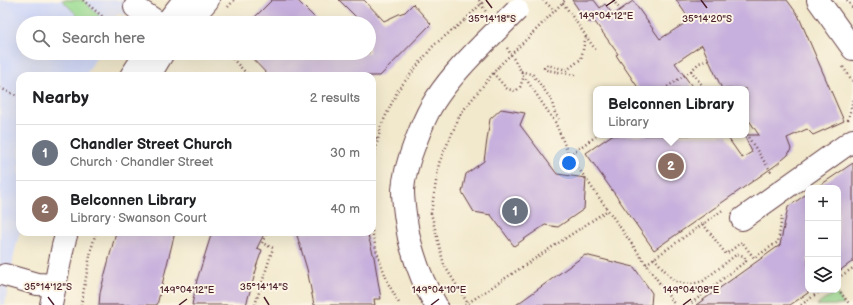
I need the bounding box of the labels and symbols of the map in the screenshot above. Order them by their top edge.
text: 149°04'12"E [579,10,634,22]
text: 35°14'18"S [468,13,516,25]
text: 35°14'20"S [682,13,732,25]
pin: 2 [658,151,684,181]
your location [559,153,579,173]
pin: 1 [502,196,528,226]
text: 35°14'12"S [24,281,72,293]
text: 35°14'14"S [240,281,288,293]
text: 149°04'12"E [160,284,215,296]
text: 149°04'10"E [412,284,467,296]
text: 149°04'08"E [663,284,720,296]

